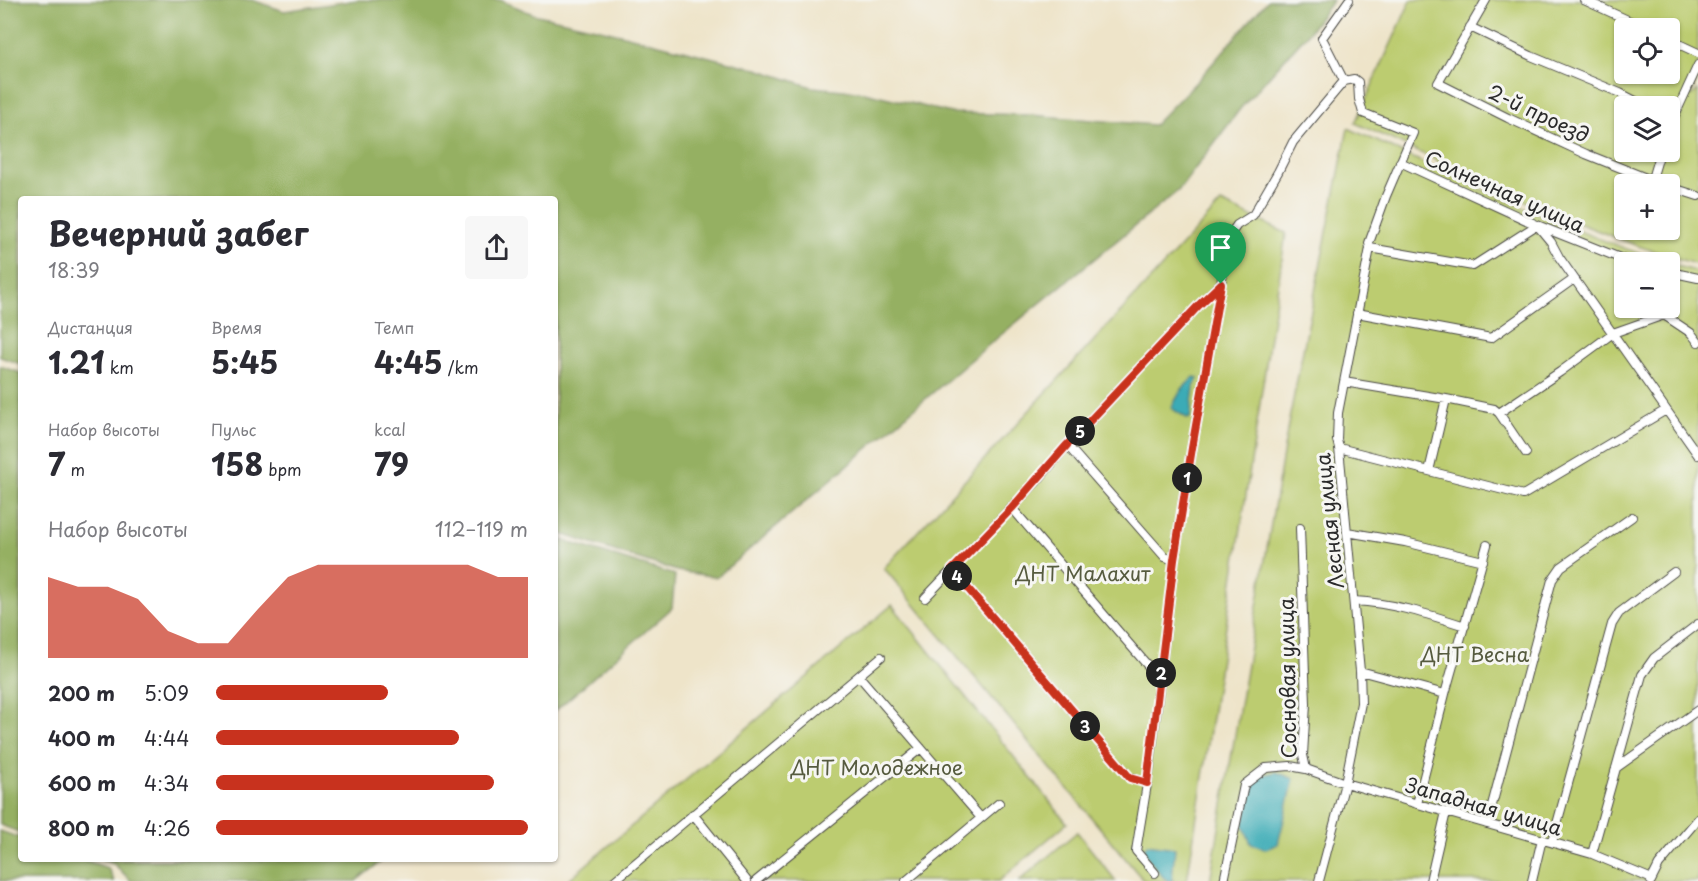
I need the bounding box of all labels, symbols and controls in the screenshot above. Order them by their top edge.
map controls [1614,18,1680,318]
button: locate [1614,18,1680,84]
street label: 2-й проезд [1483,76,1595,150]
button: layers [1614,96,1680,162]
street label: Солнечная улица [1420,142,1590,240]
button: + [1614,174,1680,240]
text: Вечерний забег [48,207,308,257]
button: share [465,216,528,279]
pin [1195,222,1246,284]
icon: arrive [1204,231,1237,264]
button: − [1614,252,1680,318]
text: 18:39 [48,255,100,285]
text: Дистанция [48,315,133,339]
text: Время [211,315,262,339]
text: Темп [374,315,414,339]
text: 1.21 [48,339,105,384]
text: 5:45 [211,339,278,384]
text: 4:45 [374,339,443,384]
text: km [105,355,134,379]
text: /km [443,355,479,379]
pin: 5 [1065,416,1095,446]
text: Набор высоты [48,417,160,441]
text: Пульс [211,417,256,441]
text: kcal [374,417,406,441]
text: 5 [1075,419,1085,443]
text: 7 [48,441,65,486]
text: 158 [211,441,263,486]
text: 79 [374,441,409,486]
street label: Лесная улица [1307,451,1351,590]
text: m [65,457,85,481]
text: bpm [263,457,302,481]
pin: 1 [1172,463,1202,493]
text: 1 [1183,466,1191,490]
text: Набор высоты [48,514,188,544]
text: 112–119 m [435,514,528,544]
park label: ДНТ Малахит [1015,558,1151,588]
pin: 4 [942,561,972,591]
text: 4 [952,564,962,588]
street label: Сосновая улица [1271,597,1303,759]
park label: ДНТ Весна [1420,639,1530,669]
pin: 2 [1146,658,1176,688]
text: 2 [1155,661,1167,685]
text: 200 m [48,678,115,708]
text: 5:09 [144,678,189,708]
pin: 3 [1070,711,1100,741]
text: 3 [1080,714,1090,738]
text: 400 m [48,723,116,753]
text: 4:44 [144,723,189,753]
park label: ДНТ Молодежное [790,752,963,782]
text: 600 m [48,768,116,798]
text: 4:34 [144,768,189,798]
street label: Западная улица [1402,769,1566,843]
text: 800 m [48,813,115,843]
text: 4:26 [144,813,190,843]

